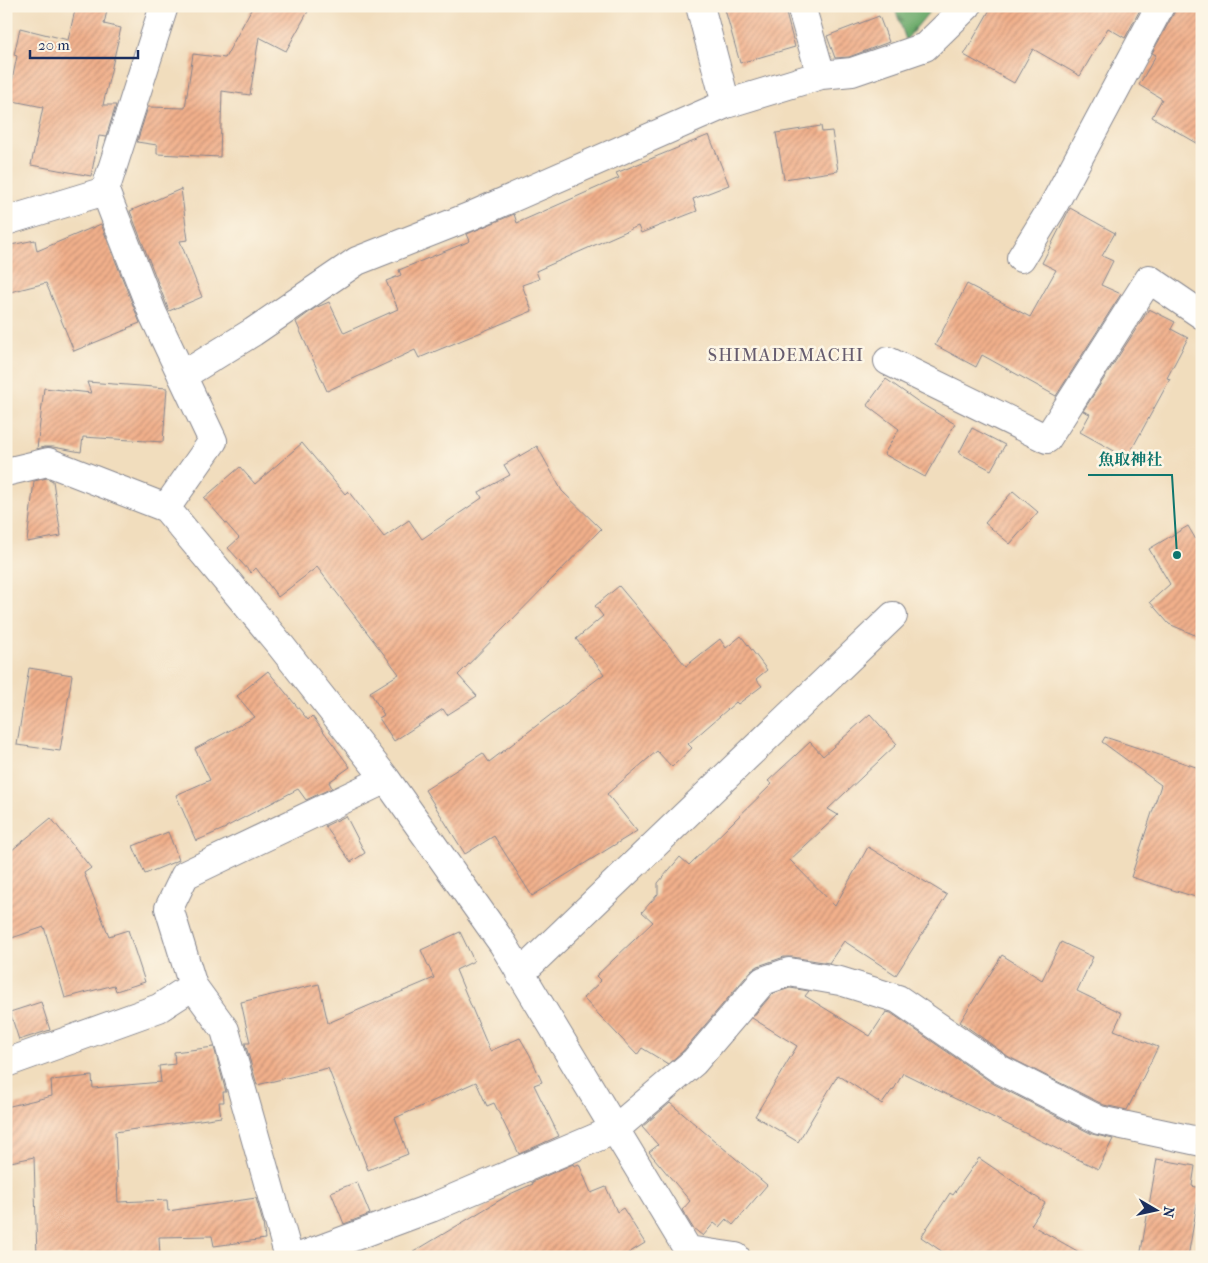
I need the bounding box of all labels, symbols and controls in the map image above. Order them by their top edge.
scale bar [30,28,138,60]
text: 20 m [38,36,70,54]
district label: SHIMADEMACHI [708,345,864,366]
callout: 魚取神社 [1088,444,1172,475]
text: 魚取神社 [1098,450,1162,469]
north arrow [1130,1186,1180,1236]
text: N [1159,1205,1178,1219]

